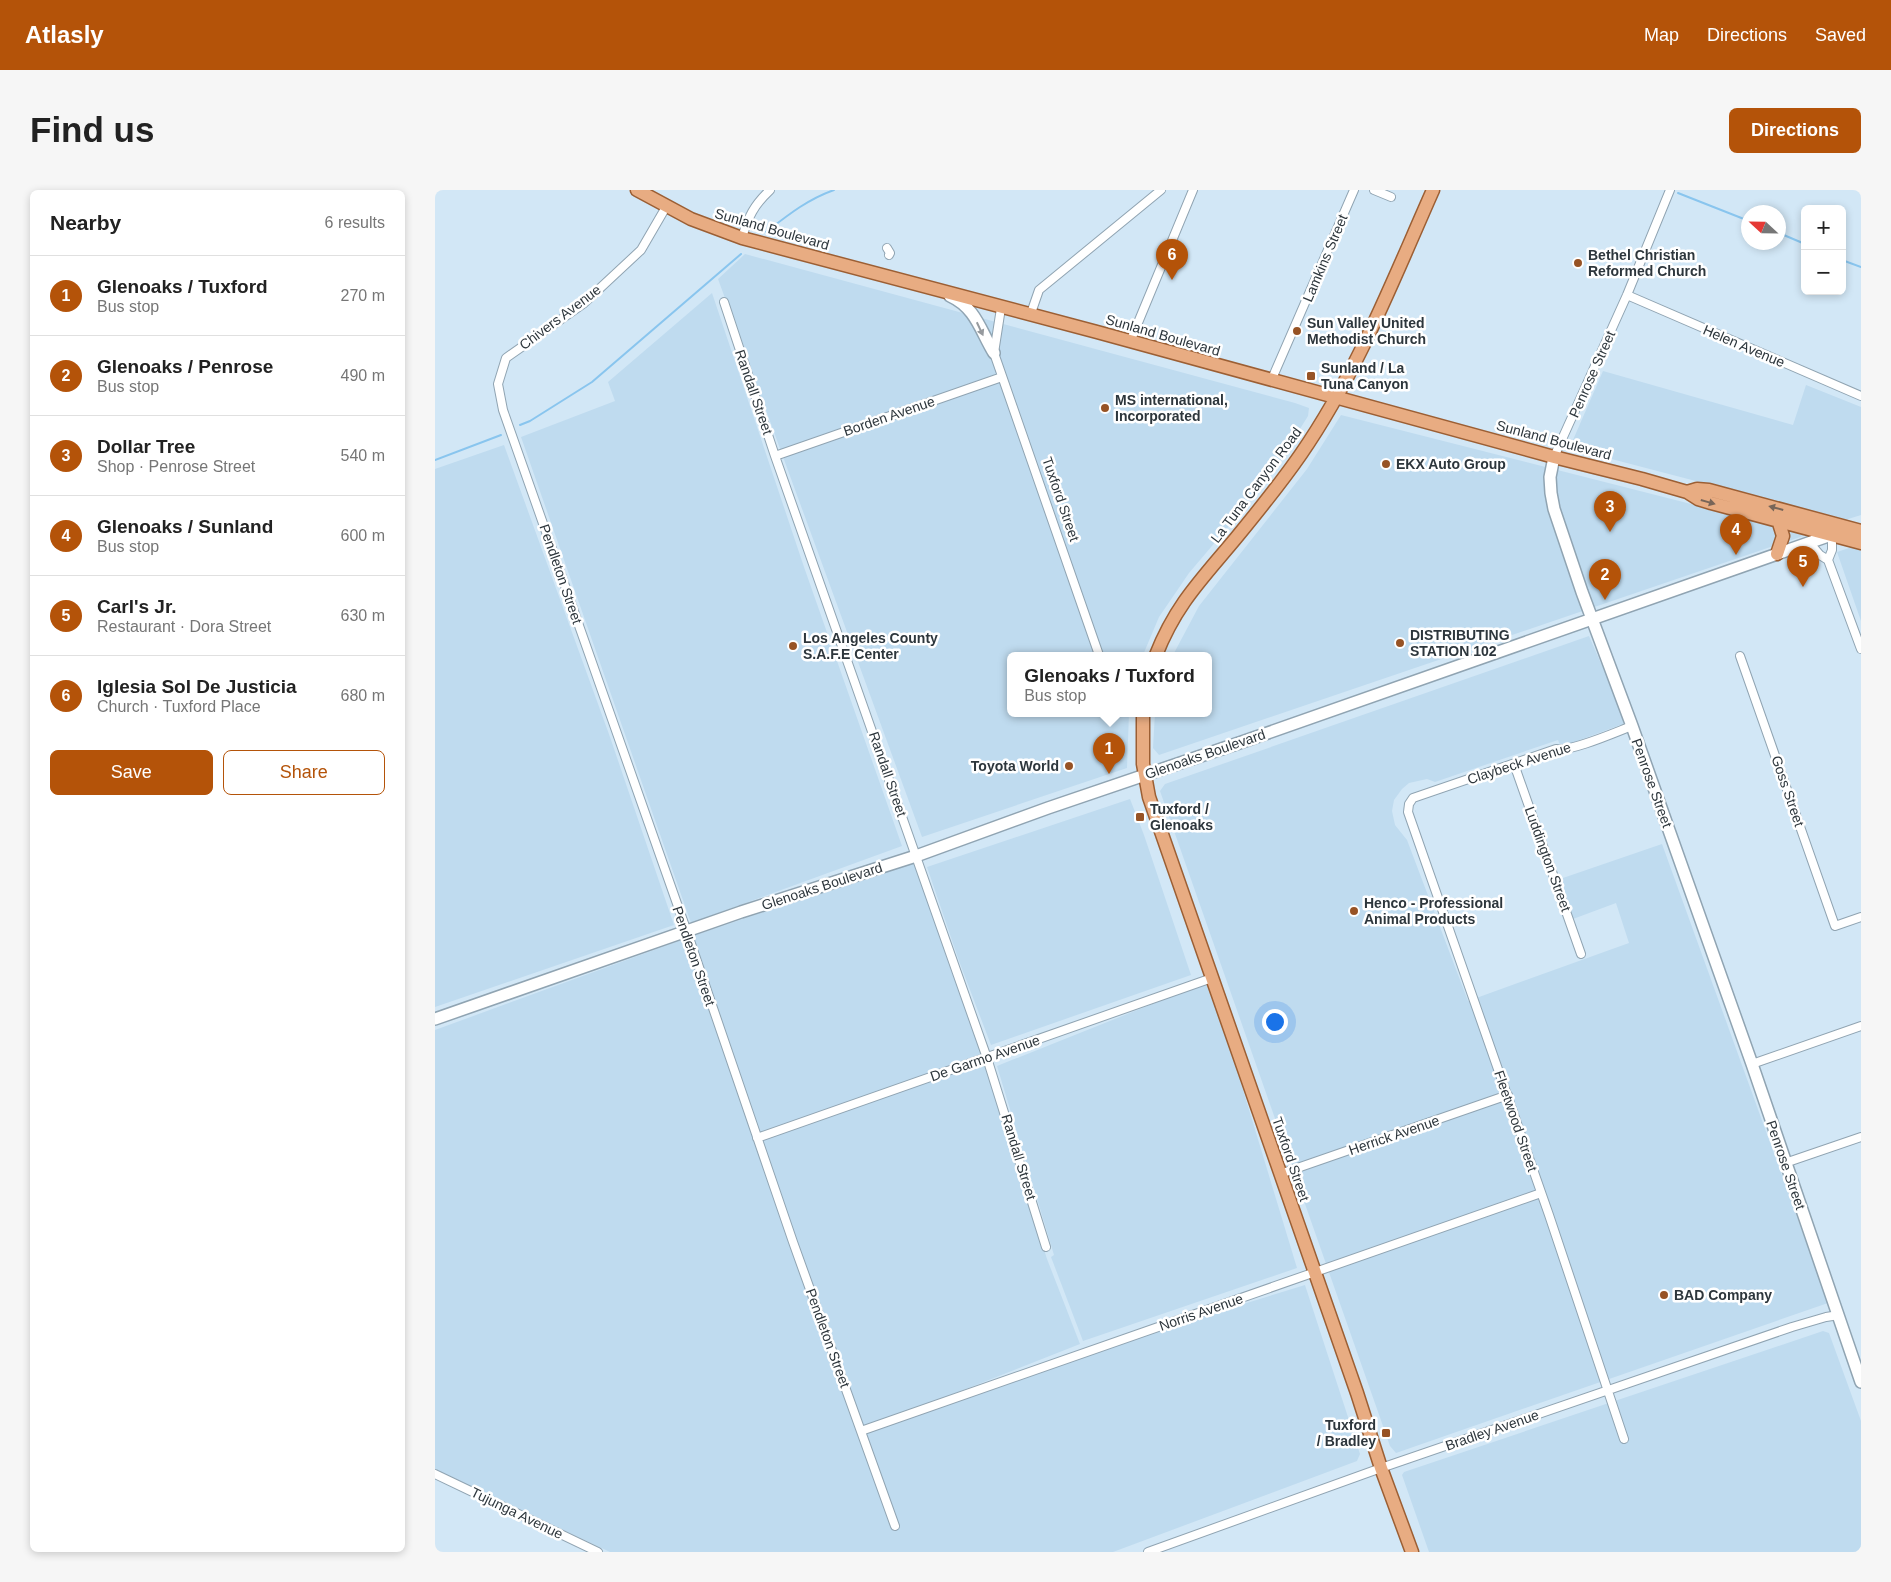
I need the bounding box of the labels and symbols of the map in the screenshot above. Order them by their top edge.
street label: Sunland Boulevard [713,205,831,253]
north arrow [1741,205,1786,250]
street label: Lamkins Street [1299,212,1351,304]
pin: 6 [1156,239,1188,280]
place label: Bethel Christian Reformed Church [1588,247,1706,279]
marker: Bethel Christian Reformed Church [1572,257,1584,269]
street label: Chivers Avenue [516,281,604,353]
street label: Sunland Boulevard [1104,311,1222,359]
place label: Sun Valley United Methodist Church [1307,315,1426,347]
one-way arrow [976,322,984,336]
street label: Helen Avenue [1701,322,1787,370]
marker: Sun Valley United Methodist Church [1291,325,1303,337]
street label: Penrose Street [1566,328,1618,420]
street label: Randall Street [732,347,776,437]
place label: Sunland / La Tuna Canyon [1321,360,1409,392]
marker: Sunland / La Tuna Canyon [1305,370,1317,382]
place label: MS international, Incorporated [1115,392,1228,424]
street label: Borden Avenue [841,393,937,439]
marker: MS international, Incorporated [1099,402,1111,414]
street label: Sunland Boulevard [1495,417,1613,463]
street label: La Tuna Canyon Road [1207,424,1305,546]
street label: Tuxford Street [1039,455,1083,543]
place label: EKX Auto Group [1396,456,1506,472]
marker: EKX Auto Group [1380,458,1392,470]
pin: 3 [1594,491,1626,532]
one-way arrow [1700,499,1715,507]
one-way arrow [1768,503,1783,511]
pin: 4 [1720,514,1752,555]
street label: Pendleton Street [536,522,586,626]
pin: 5 [1787,546,1819,587]
pin: 2 [1589,559,1621,600]
place label: DISTRIBUTING STATION 102 [1410,627,1510,659]
place label: Los Angeles County S.A.F.E Center [803,630,938,662]
marker: DISTRIBUTING STATION 102 [1394,637,1406,649]
marker: Los Angeles County S.A.F.E Center [787,640,799,652]
street label: Glenoaks Boulevard [1143,726,1267,782]
street label: Randall Street [866,729,910,819]
pin: 1 [1093,733,1125,774]
street label: Penrose Street [1629,736,1676,830]
street label: Claybeck Avenue [1465,739,1573,787]
street label: Goss Street [1768,753,1808,829]
place label: Toyota World [971,758,1059,774]
marker: Toyota World [1063,760,1075,772]
place label: Tuxford / Glenoaks [1150,801,1213,833]
street label: Luddington Street [1522,804,1574,914]
marker: Tuxford / Glenoaks [1134,811,1146,823]
street label: Glenoaks Boulevard [760,859,884,913]
place label: Henco - Professional Animal Products [1364,895,1503,927]
street label: Pendleton Street [669,904,719,1008]
marker: Henco - Professional Animal Products [1348,905,1360,917]
your location [1262,1009,1288,1035]
street label: De Garmo Avenue [928,1032,1042,1084]
street label: Fleetwood Street [1491,1068,1541,1174]
street label: Randall Street [998,1112,1040,1202]
street label: Herrick Avenue [1347,1112,1442,1158]
street label: Tuxford Street [1269,1115,1313,1203]
street label: Penrose Street [1763,1118,1809,1212]
street label: Pendleton Street [803,1286,853,1390]
place label: BAD Company [1674,1287,1772,1303]
marker: BAD Company [1658,1289,1670,1301]
street label: Norris Avenue [1157,1290,1245,1334]
street label: Bradley Avenue [1443,1406,1541,1453]
place label: Tuxford / Bradley [1317,1417,1376,1449]
marker: Tuxford / Bradley [1380,1427,1392,1439]
street label: Tujunga Avenue [468,1484,566,1542]

